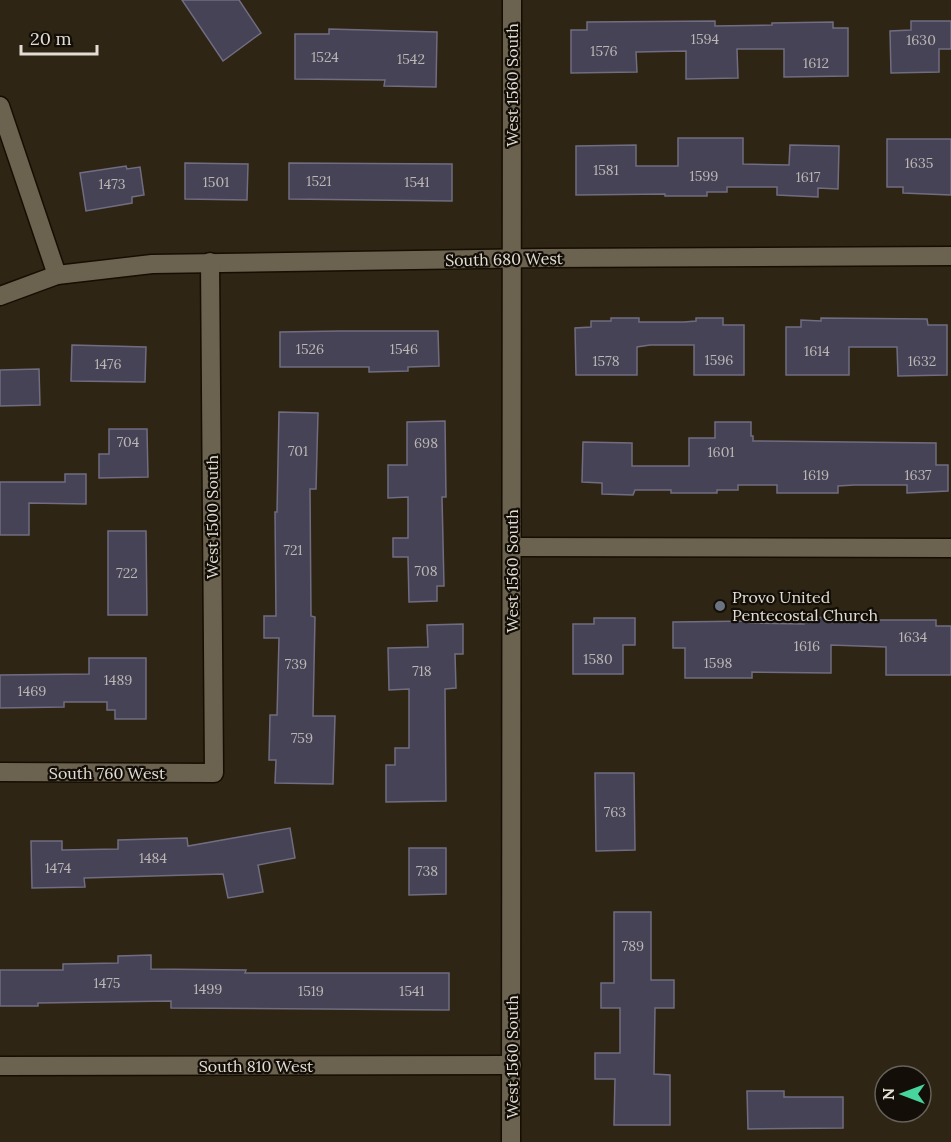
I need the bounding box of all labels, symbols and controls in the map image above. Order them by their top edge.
scale bar [21,18,98,56]
street label: West 1560 South [502,23,522,147]
text: 20 m [30,27,72,50]
house number: 1594 [691,30,720,48]
house number: 1630 [906,31,936,49]
house number: 1576 [590,42,618,60]
house number: 1524 [311,48,339,66]
house number: 1542 [397,50,425,68]
house number: 1612 [803,54,829,72]
house number: 1635 [905,154,933,172]
house number: 1581 [593,161,619,179]
house number: 1599 [690,167,718,185]
house number: 1617 [796,168,821,186]
house number: 1521 [306,172,332,190]
house number: 1501 [203,173,229,191]
house number: 1541 [404,173,430,191]
house number: 1473 [99,175,126,193]
street label: South 680 West [445,248,564,270]
house number: 1526 [296,340,324,358]
house number: 1546 [390,340,418,358]
house number: 1614 [804,342,830,360]
house number: 1596 [705,351,733,369]
house number: 1578 [592,352,620,370]
house number: 1632 [908,352,936,370]
house number: 1476 [94,355,122,373]
house number: 704 [117,433,140,451]
house number: 698 [414,434,438,452]
house number: 701 [288,442,308,460]
house number: 1601 [708,443,734,461]
street label: West 1500 South [202,455,222,579]
house number: 1619 [803,466,829,484]
house number: 1637 [904,466,932,484]
street label: West 1560 South [502,509,522,633]
house number: 721 [283,541,303,559]
house number: 708 [414,562,438,580]
house number: 722 [116,564,138,582]
place label: Provo United Pentecostal Church [732,587,878,625]
marker: Provo United Pentecostal Church [713,599,727,613]
house number: 1634 [899,628,928,646]
house number: 1616 [794,637,820,655]
house number: 1580 [583,650,613,668]
house number: 1598 [704,654,732,672]
house number: 739 [285,655,307,673]
house number: 718 [412,662,432,680]
house number: 1489 [104,671,132,689]
house number: 1469 [18,682,46,700]
house number: 759 [291,729,313,747]
street label: South 760 West [49,763,166,783]
house number: 763 [604,803,626,821]
house number: 1484 [139,849,167,867]
house number: 1474 [45,859,72,877]
house number: 738 [416,862,438,880]
house number: 789 [622,937,644,955]
house number: 1475 [94,974,120,992]
house number: 1499 [194,980,222,998]
house number: 1519 [298,982,324,1000]
house number: 1541 [399,982,425,1000]
street label: West 1560 South [502,995,522,1119]
street label: South 810 West [199,1056,314,1076]
north arrow [873,1064,933,1124]
text: N [878,1088,898,1100]

